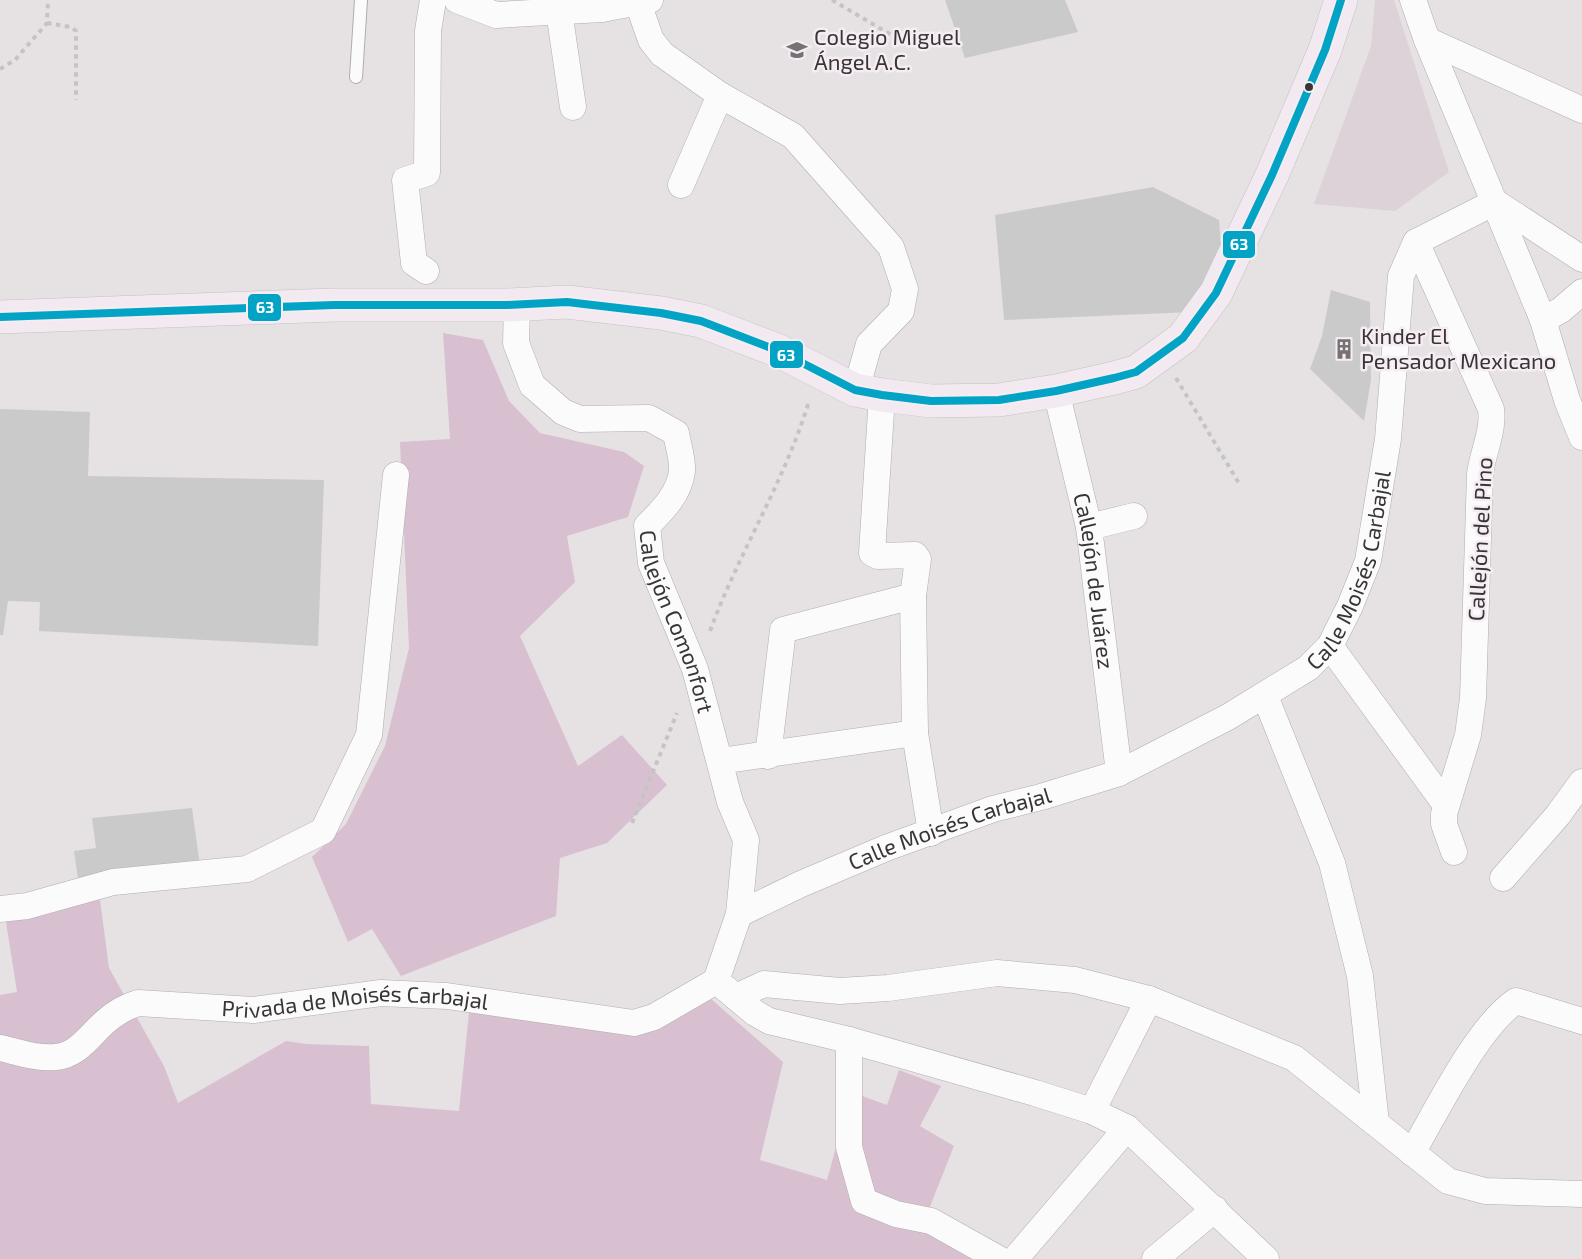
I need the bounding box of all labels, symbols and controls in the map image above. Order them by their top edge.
place label: Colegio Miguel Ángel A.C. [814,23,961,74]
school or university icon: Colegio Miguel Ángel A.C. [785,38,809,62]
unlabelled marker [1303,81,1315,93]
line badge: 63 [1222,230,1256,259]
text: 63 [1230,234,1248,253]
line badge: 63 [247,293,282,322]
text: 63 [256,297,274,316]
place label: Kinder El Pensador Mexicano [1361,322,1556,373]
building icon: Kinder El Pensador Mexicano [1332,337,1356,361]
line badge: 63 [769,340,804,369]
text: 63 [777,345,795,364]
street label: Callejón del Pino [1462,456,1497,622]
street label: Calle Moisés Carbajal [1300,468,1395,674]
street label: Callejón de Juárez [1069,490,1120,670]
street label: Callejón Comonfort [636,529,720,716]
street label: Calle Moisés Carbajal [844,781,1054,875]
street label: Privada de Moisés Carbajal [221,979,491,1022]

